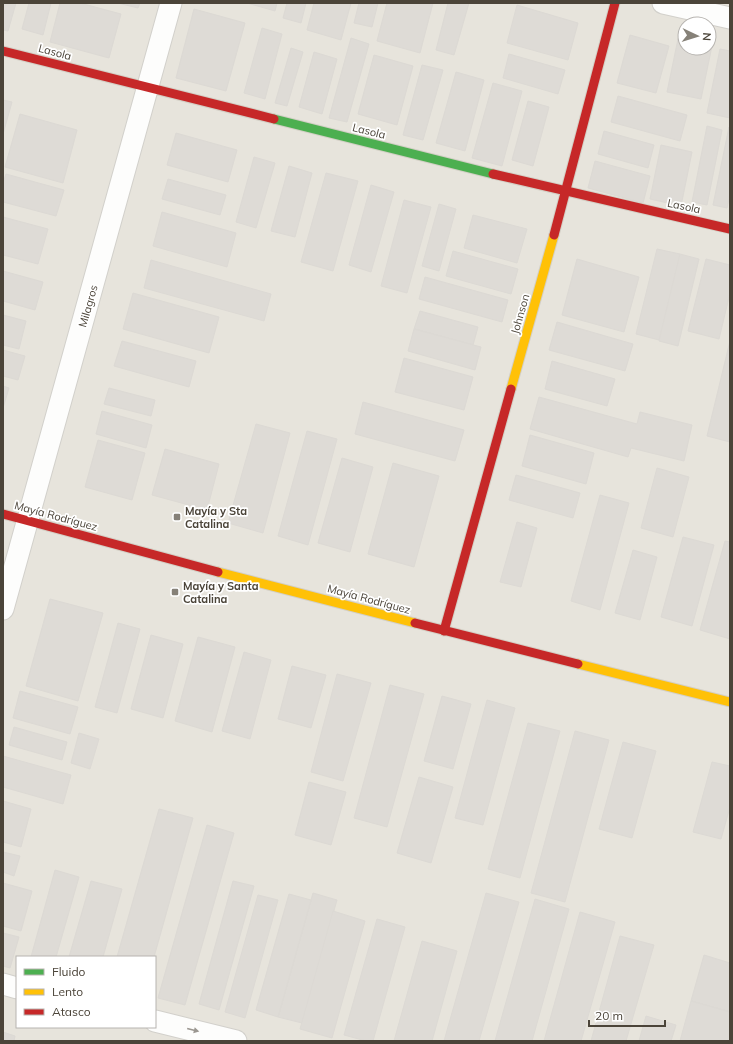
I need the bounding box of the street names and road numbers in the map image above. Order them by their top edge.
street label: Lasola [37,41,73,63]
street label: Lasola [351,120,387,142]
street label: Lasola [666,196,702,216]
street label: Milagros [75,283,101,329]
street label: Johnson [508,292,532,336]
street label: Mayía Rodríguez [13,498,99,534]
street label: Mayía Rodríguez [326,581,412,617]

